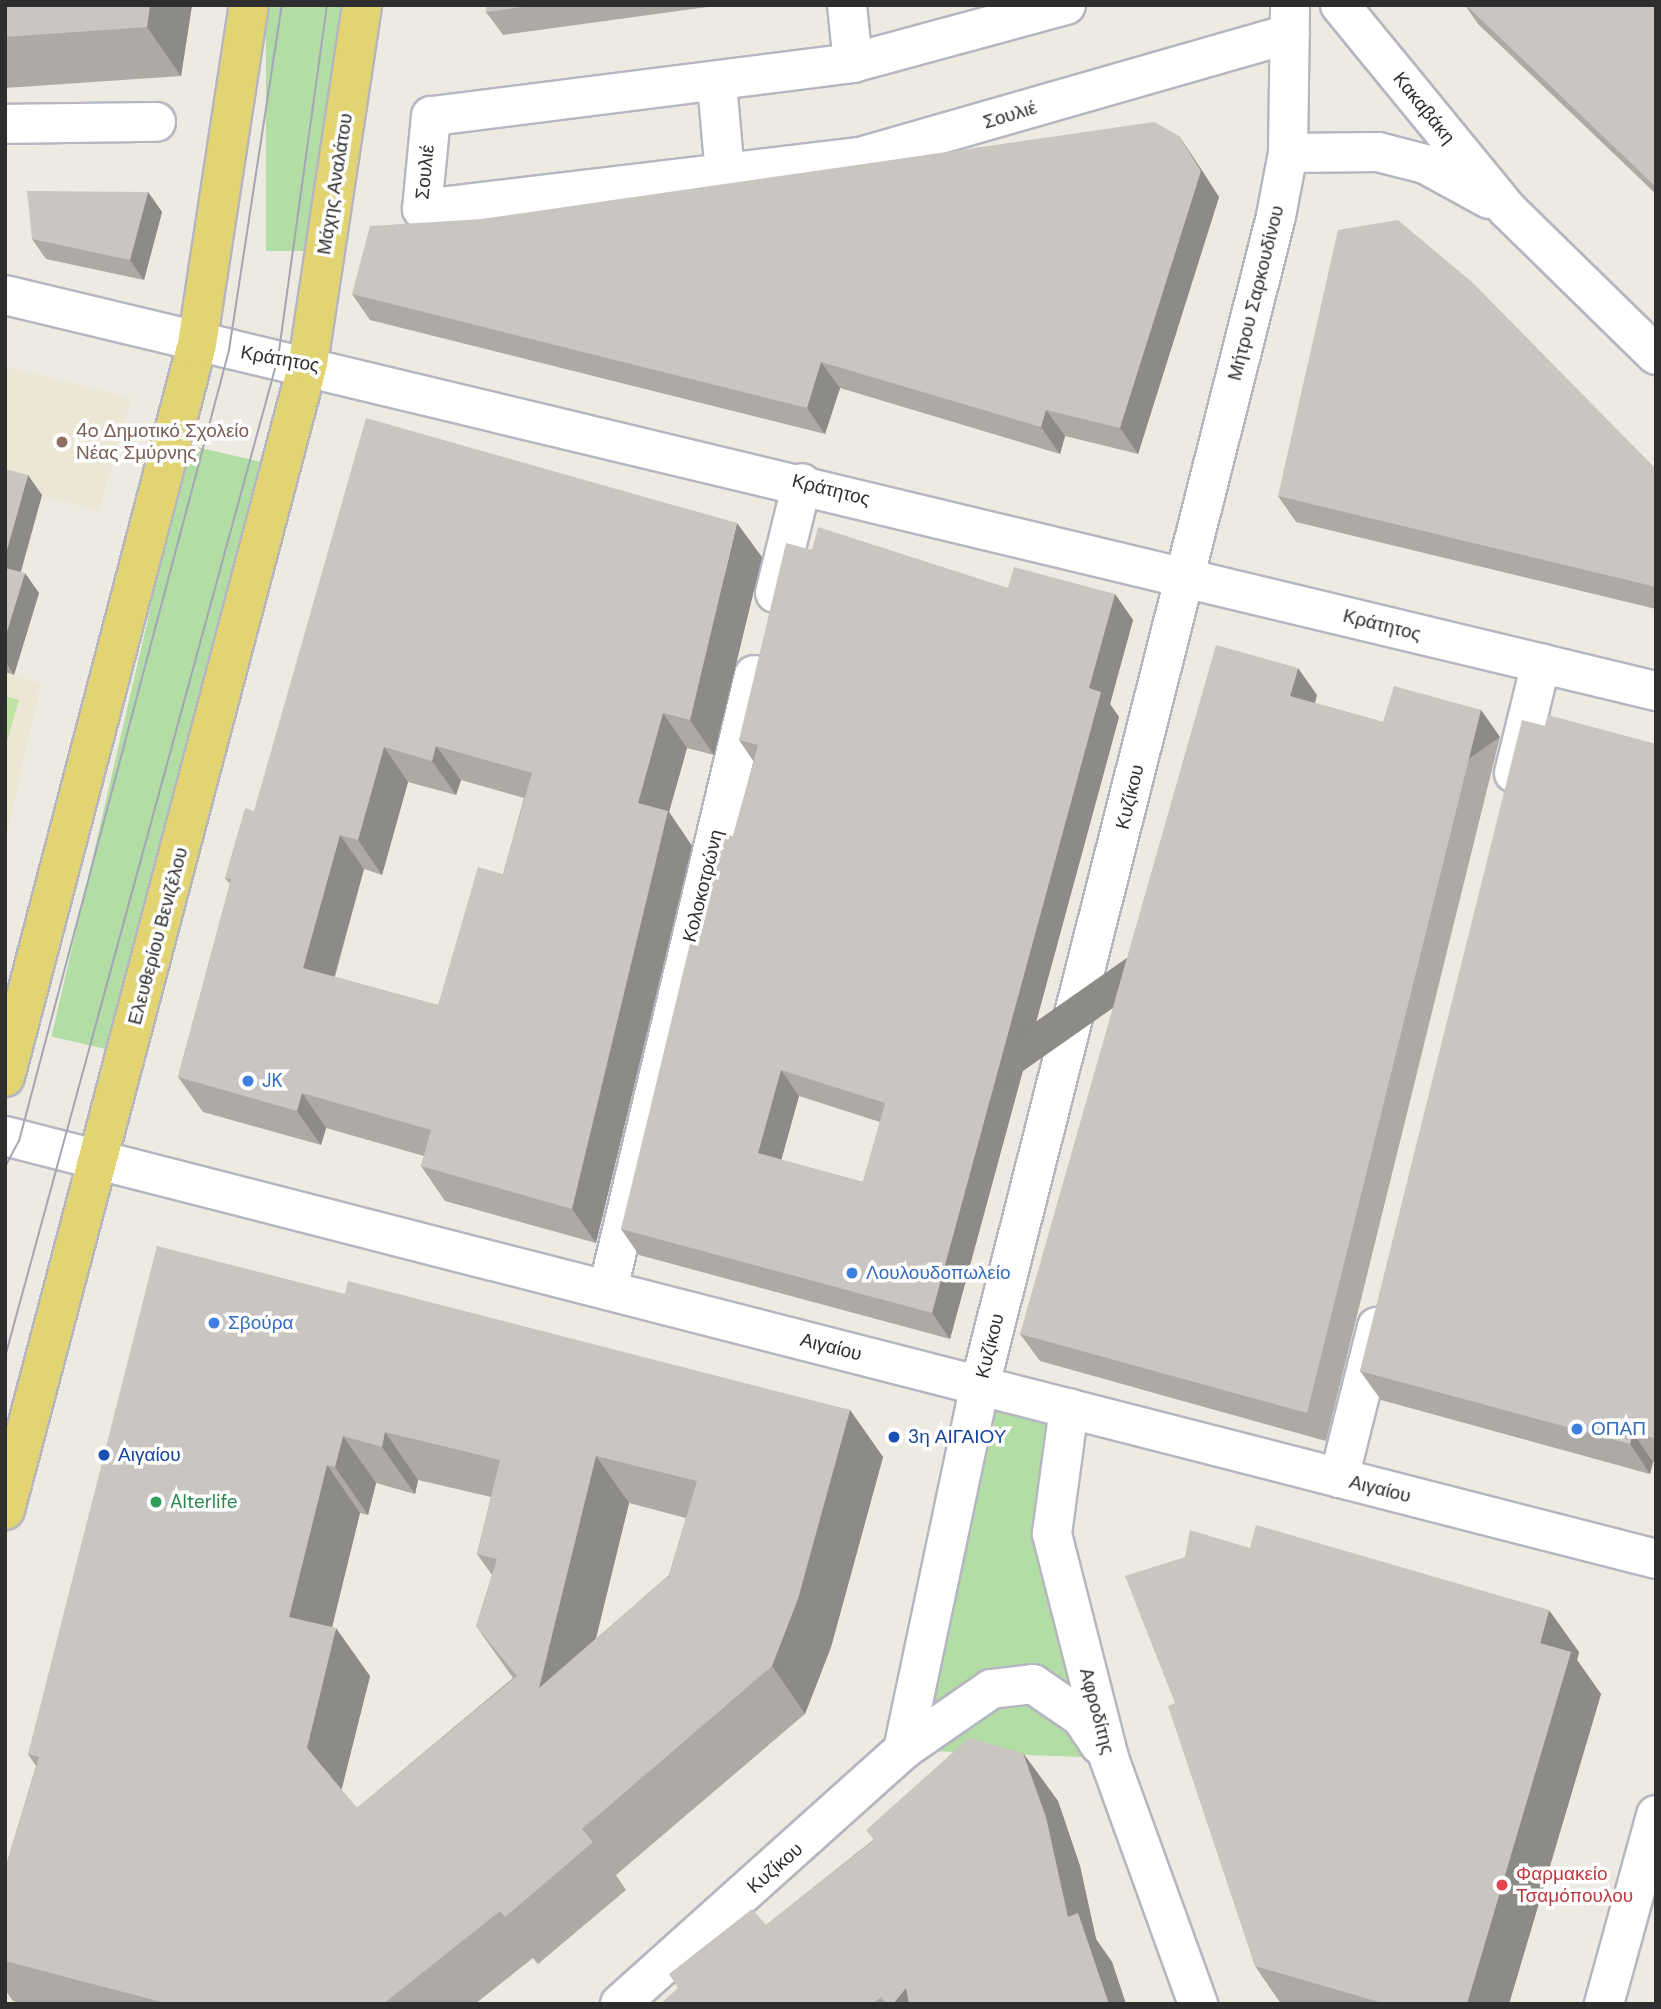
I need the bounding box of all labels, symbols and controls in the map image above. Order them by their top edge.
street label: Κακαβάκη [1388,68,1460,148]
street label: Σουλιέ [980,96,1040,134]
street label: Μάχης Αναλάτου [313,112,357,256]
street label: Σουλιέ [411,144,439,200]
street label: Μήτρου Σαρκουδίνου [1223,203,1289,383]
street label: Κράτητος [239,341,321,377]
place label: 4o Δημοτικό Σχολείο Νέας Σμύρνης [76,420,249,464]
marker: 4o Δημοτικό Σχολείο Νέας Σμύρνης [54,434,70,450]
street label: Κράτητος [790,469,872,511]
street label: Κράτητος [1341,604,1423,646]
street label: Κυζίκου [1111,762,1149,832]
street label: Κολοκοτρώνη [678,827,728,945]
street label: Ελευθερίου Βενιζέλου [123,845,193,1027]
place label: JK [262,1070,283,1092]
marker: JK [240,1073,256,1089]
place label: Λουλουδοπωλείο [866,1262,1010,1284]
marker: Λουλουδοπωλείο [844,1265,860,1281]
street label: Κυζίκου [971,1311,1009,1381]
place label: Σβούρα [228,1312,293,1334]
marker: Σβούρα [206,1315,222,1331]
street label: Αιγαίου [798,1328,864,1366]
place label: ΟΠΑΠ [1591,1418,1646,1440]
marker: ΟΠΑΠ [1569,1421,1585,1437]
place label: 3η ΑΙΓΑΙΟΥ [908,1426,1006,1448]
marker: 3η ΑΙΓΑΙΟΥ [886,1429,902,1445]
place label: Αιγαίου [118,1444,181,1466]
marker: Αιγαίου [96,1447,112,1463]
street label: Αιγαίου [1347,1470,1413,1508]
place label: Alterlife [170,1491,238,1513]
marker: Alterlife [148,1494,164,1510]
street label: Αφροδίτης [1075,1665,1119,1757]
street label: Κυζίκου [743,1838,807,1898]
place label: Φαρμακείο Τσαμόπουλου [1516,1863,1633,1907]
marker: Φαρμακείο Τσαμόπουλου [1494,1877,1510,1893]

